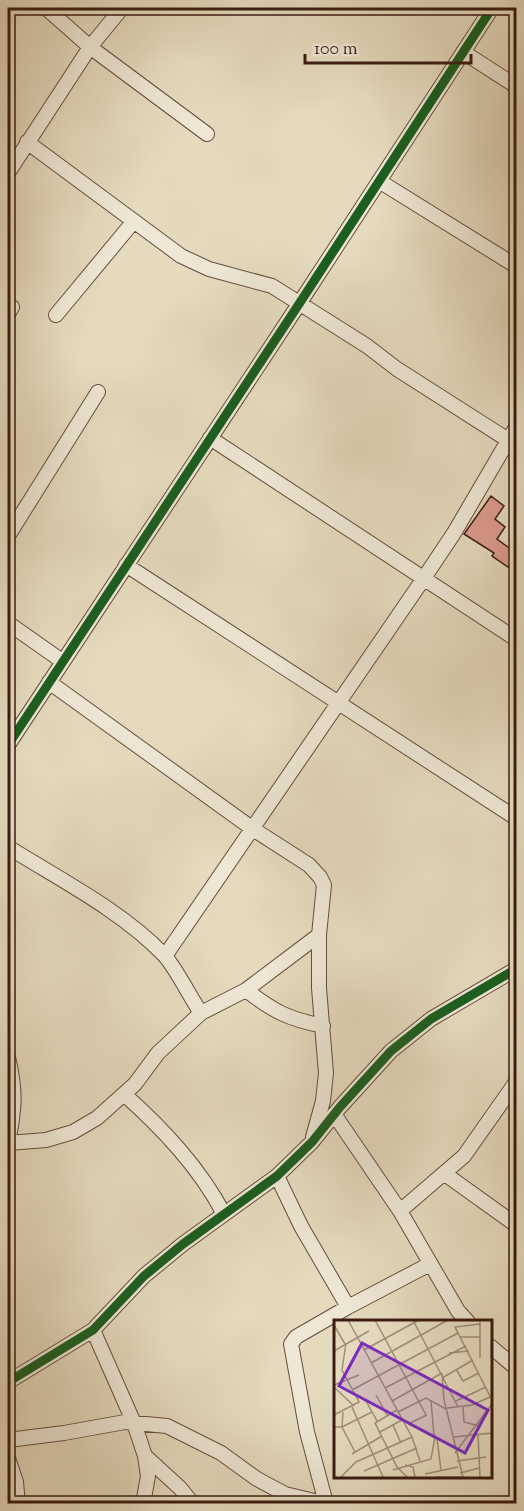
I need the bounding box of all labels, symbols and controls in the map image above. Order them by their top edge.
scale bar [305,27,472,65]
text: 100 m [314,37,358,63]
inset map [334,1320,491,1478]

